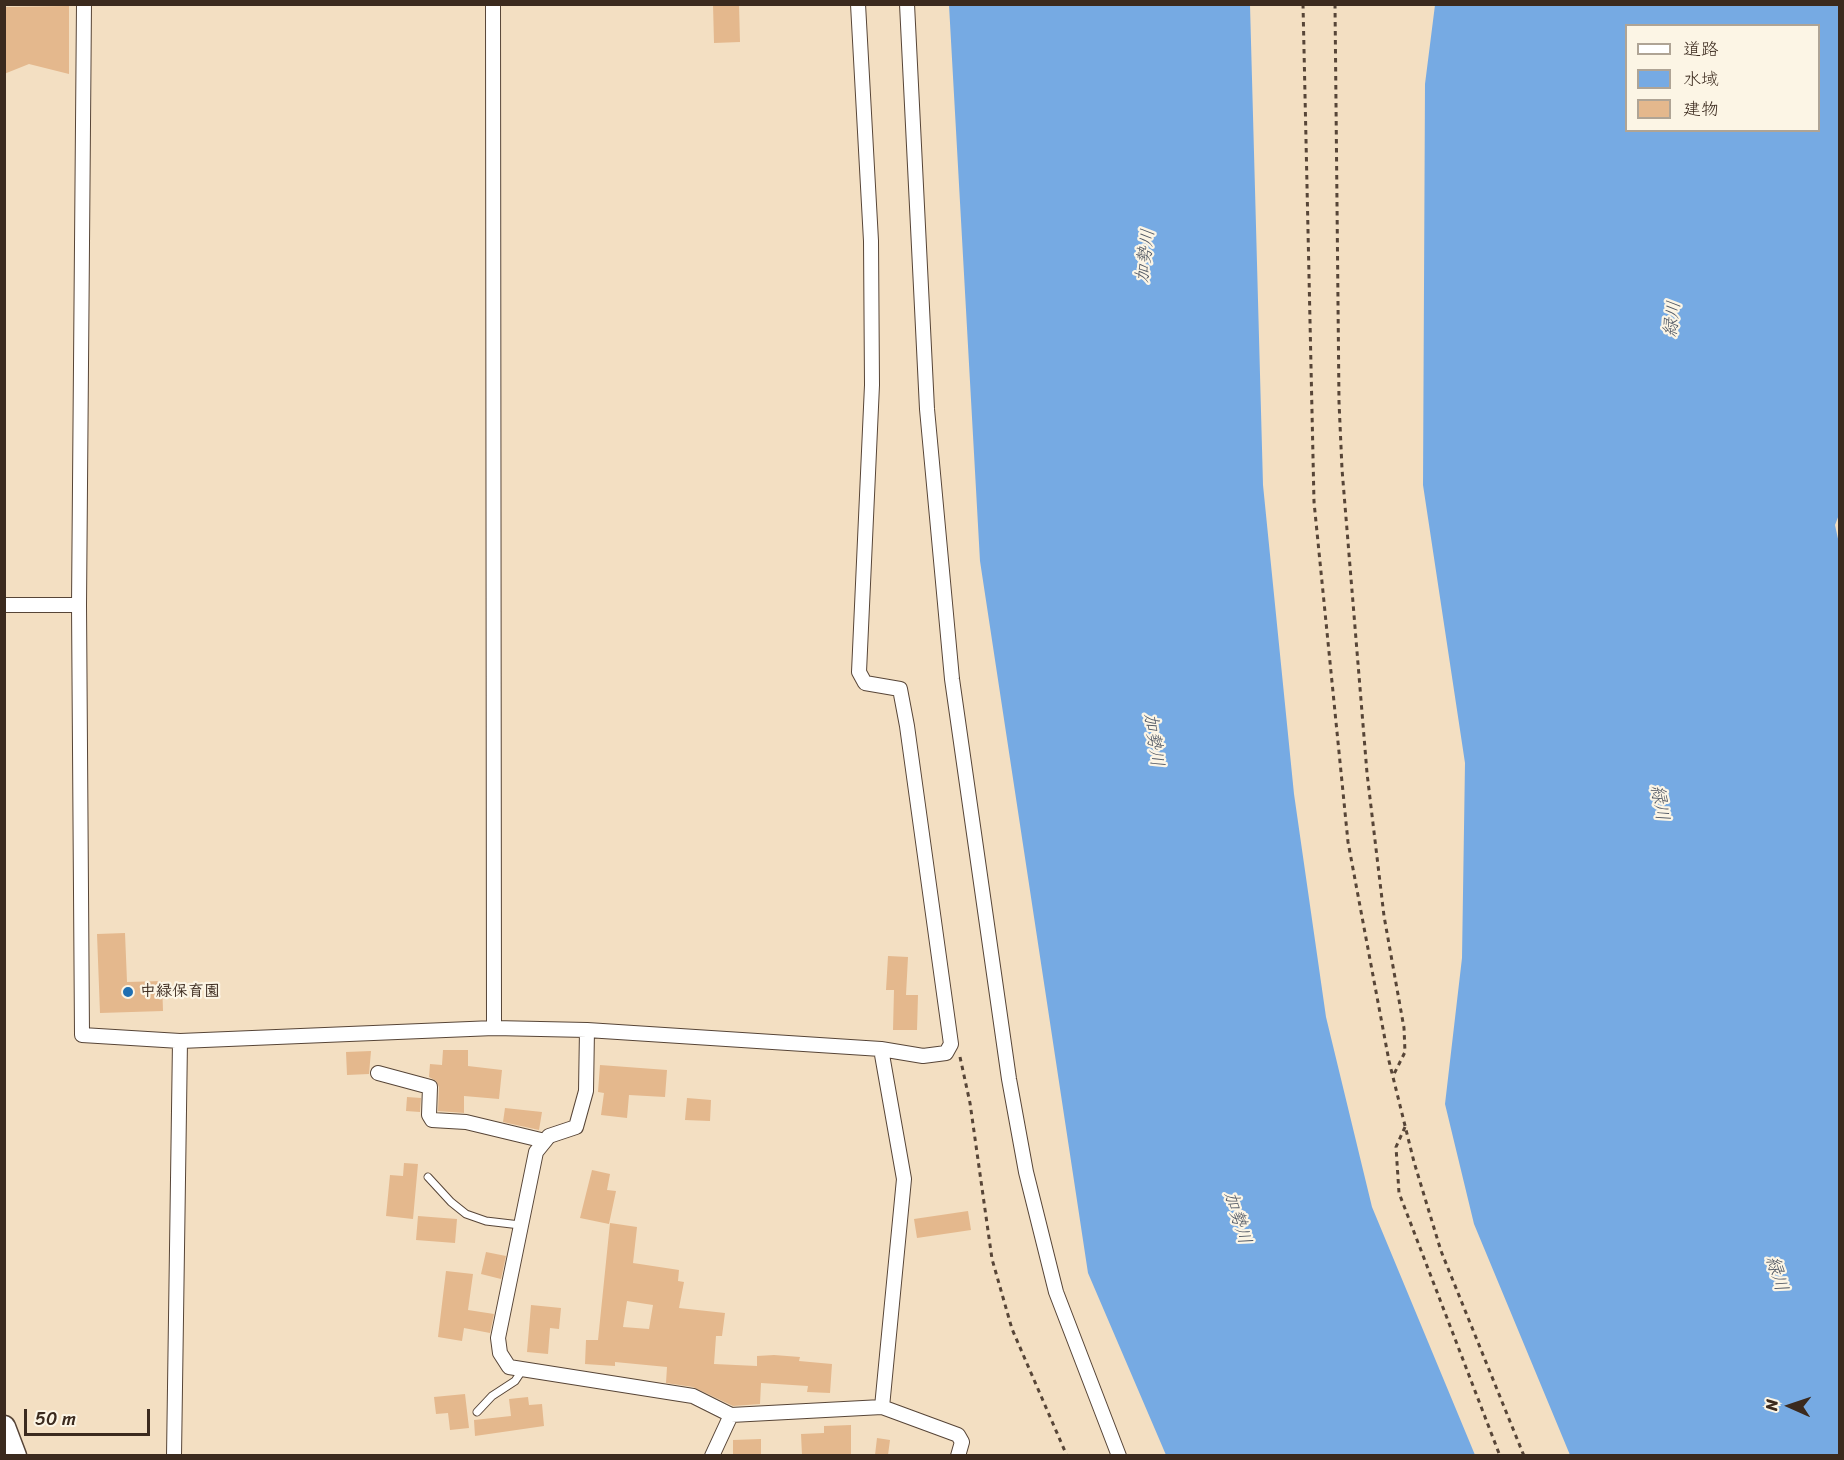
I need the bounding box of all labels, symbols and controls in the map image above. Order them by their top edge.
legend [1625,24,1820,132]
text: 道路 [1683,33,1719,65]
text: 水域 [1683,63,1719,95]
text: 建物 [1683,93,1719,125]
water label: 加勢川 [1132,228,1160,284]
water label: 緑川 [1660,300,1686,338]
water label: 加勢川 [1139,712,1167,768]
water label: 緑川 [1645,783,1673,823]
place label: 中緑保育園 [140,982,220,1002]
marker: 中緑保育園 [121,985,135,999]
water label: 加勢川 [1219,1189,1255,1247]
water label: 緑川 [1760,1254,1792,1294]
north arrow [1760,1376,1820,1436]
scale bar [27,1397,153,1435]
text: N [1757,1399,1786,1411]
text: 50 m [35,1403,76,1435]

